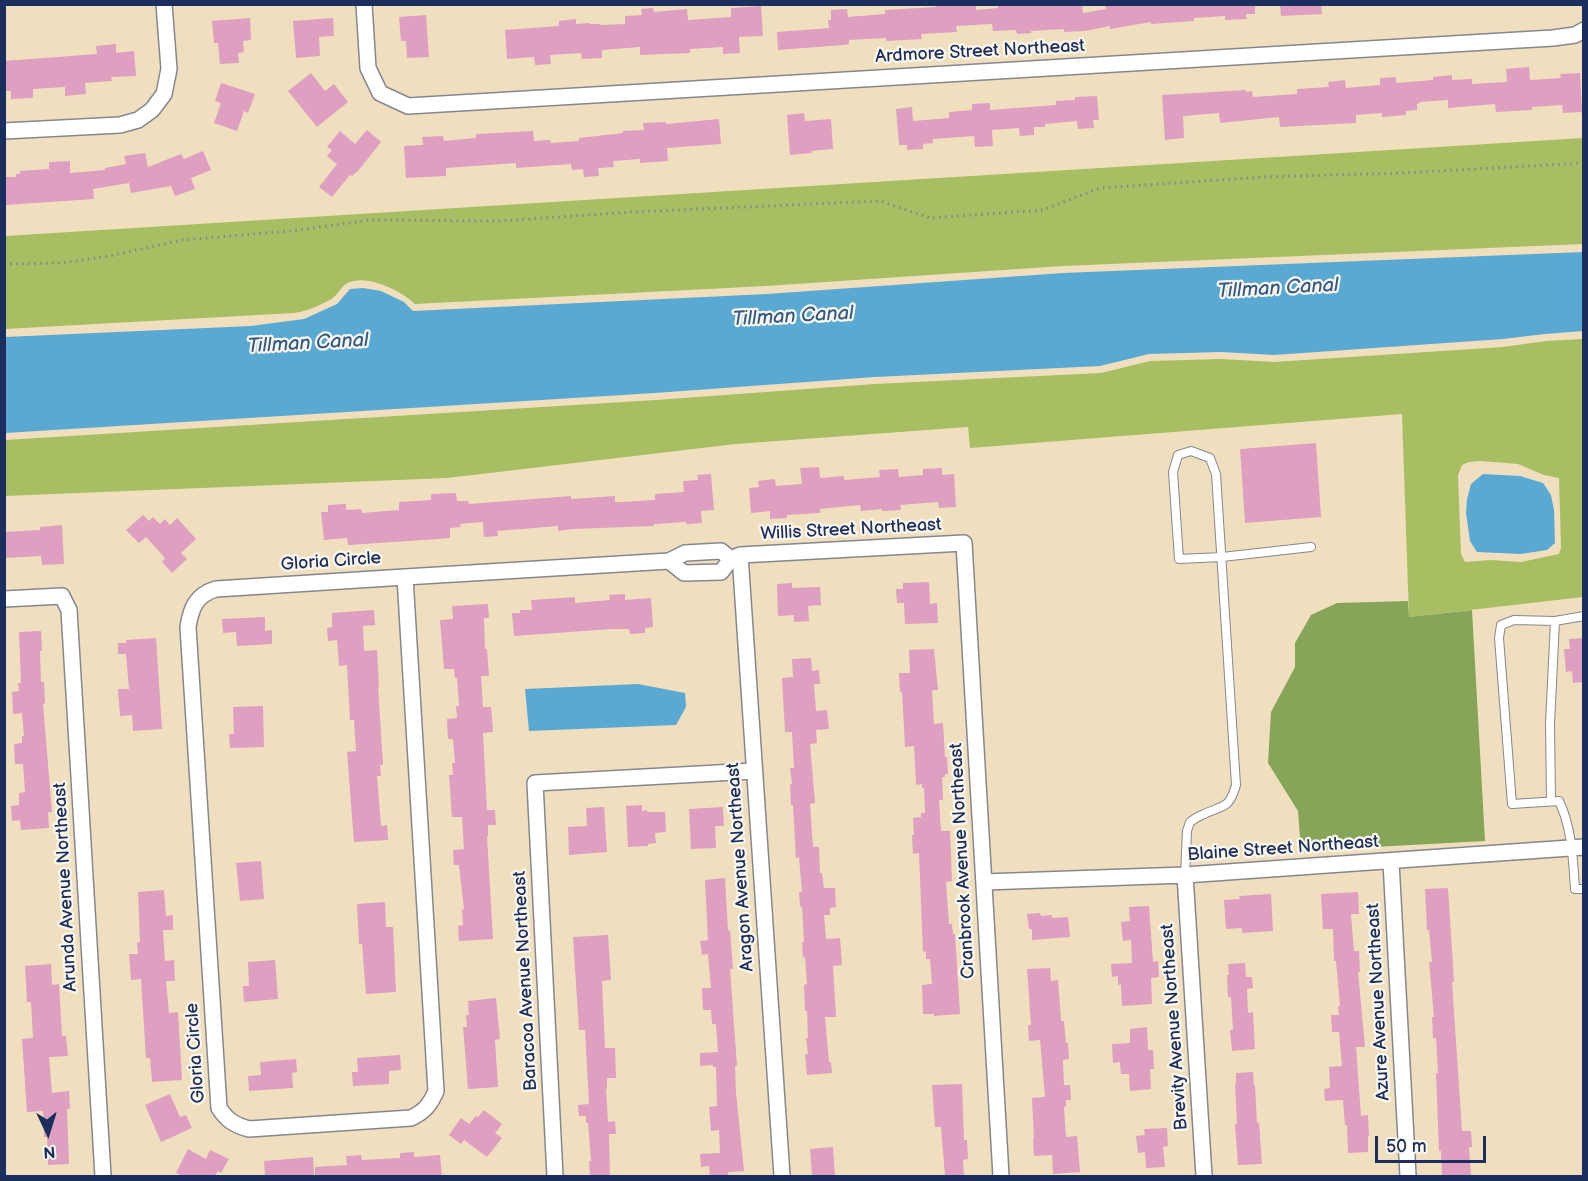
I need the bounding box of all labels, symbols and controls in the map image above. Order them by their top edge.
street label: Ardmore Street Northeast [875,36,1085,68]
water label: Tillman Canal [1217,274,1339,304]
water label: Tillman Canal [732,302,854,332]
water label: Tillman Canal [247,329,369,359]
street label: Willis Street Northeast [760,514,942,546]
street label: Gloria Circle [280,548,382,576]
street label: Cranbrook Avenue Northeast [946,742,980,980]
street label: Aragon Avenue Northeast [723,762,759,972]
street label: Arunda Avenue Northeast [50,782,82,992]
street label: Blaine Street Northeast [1187,832,1379,866]
street label: Baracoa Avenue Northeast [509,870,543,1092]
street label: Azure Avenue Northeast [1363,903,1395,1101]
street label: Brevity Avenue Northeast [1157,923,1193,1131]
street label: Gloria Circle [182,1002,210,1104]
north arrow [18,1103,78,1163]
scale bar [1378,1124,1489,1162]
text: 50 m [1386,1136,1427,1157]
text: N [43,1142,56,1161]

